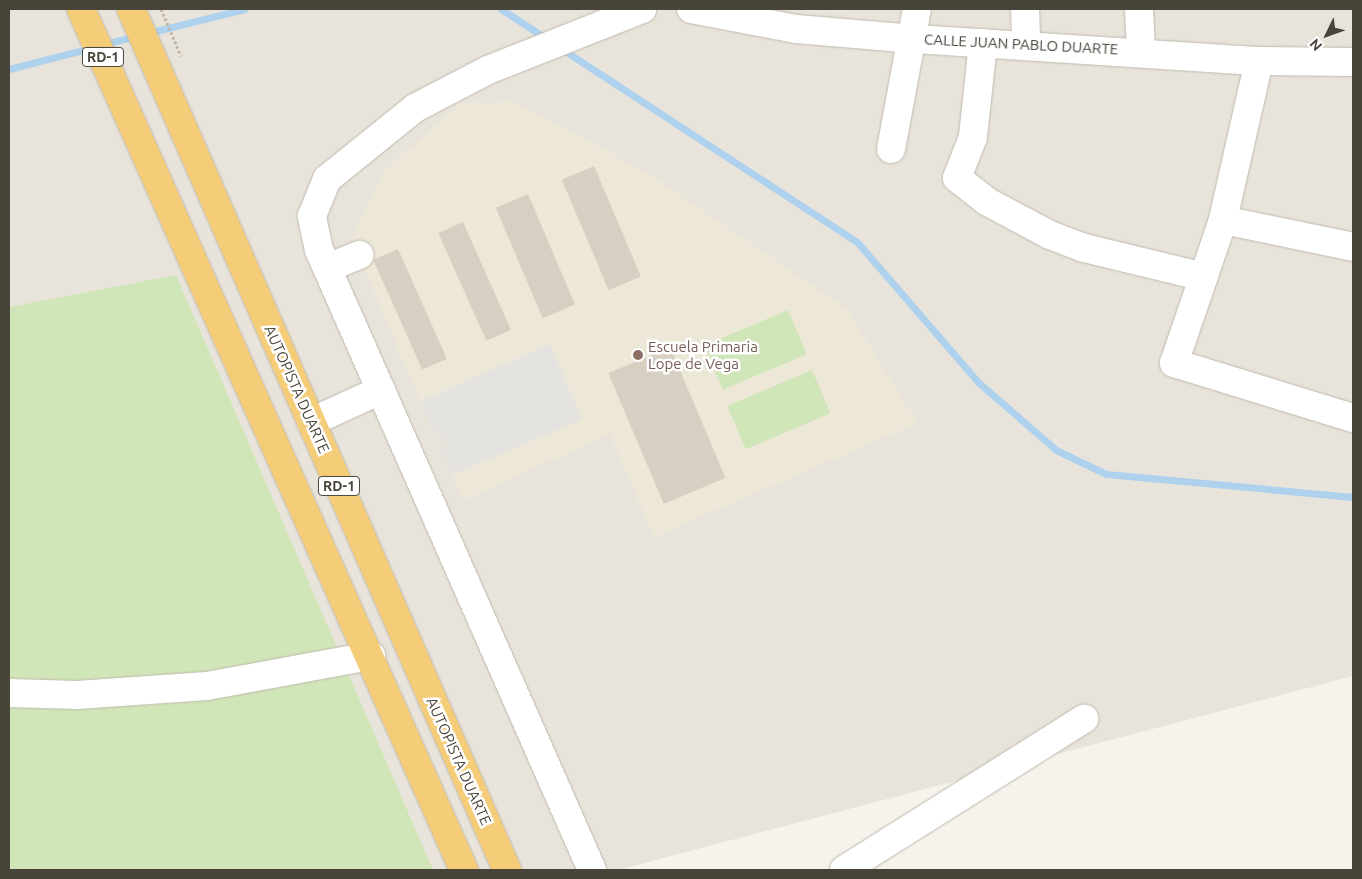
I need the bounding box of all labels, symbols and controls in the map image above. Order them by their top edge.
north arrow [1302,10,1352,60]
street label: CALLE JUAN PABLO DUARTE [923,30,1119,58]
text: N [1306,36,1325,54]
road number: RD-1 [82,46,124,68]
street label: AUTOPISTA DUARTE [261,322,333,456]
place label: Escuela Primaria Lope de Vega [648,337,758,372]
marker: Escuela Primaria Lope de Vega [632,349,644,361]
road number: RD-1 [318,474,360,498]
street label: AUTOPISTA DUARTE [423,694,495,828]

